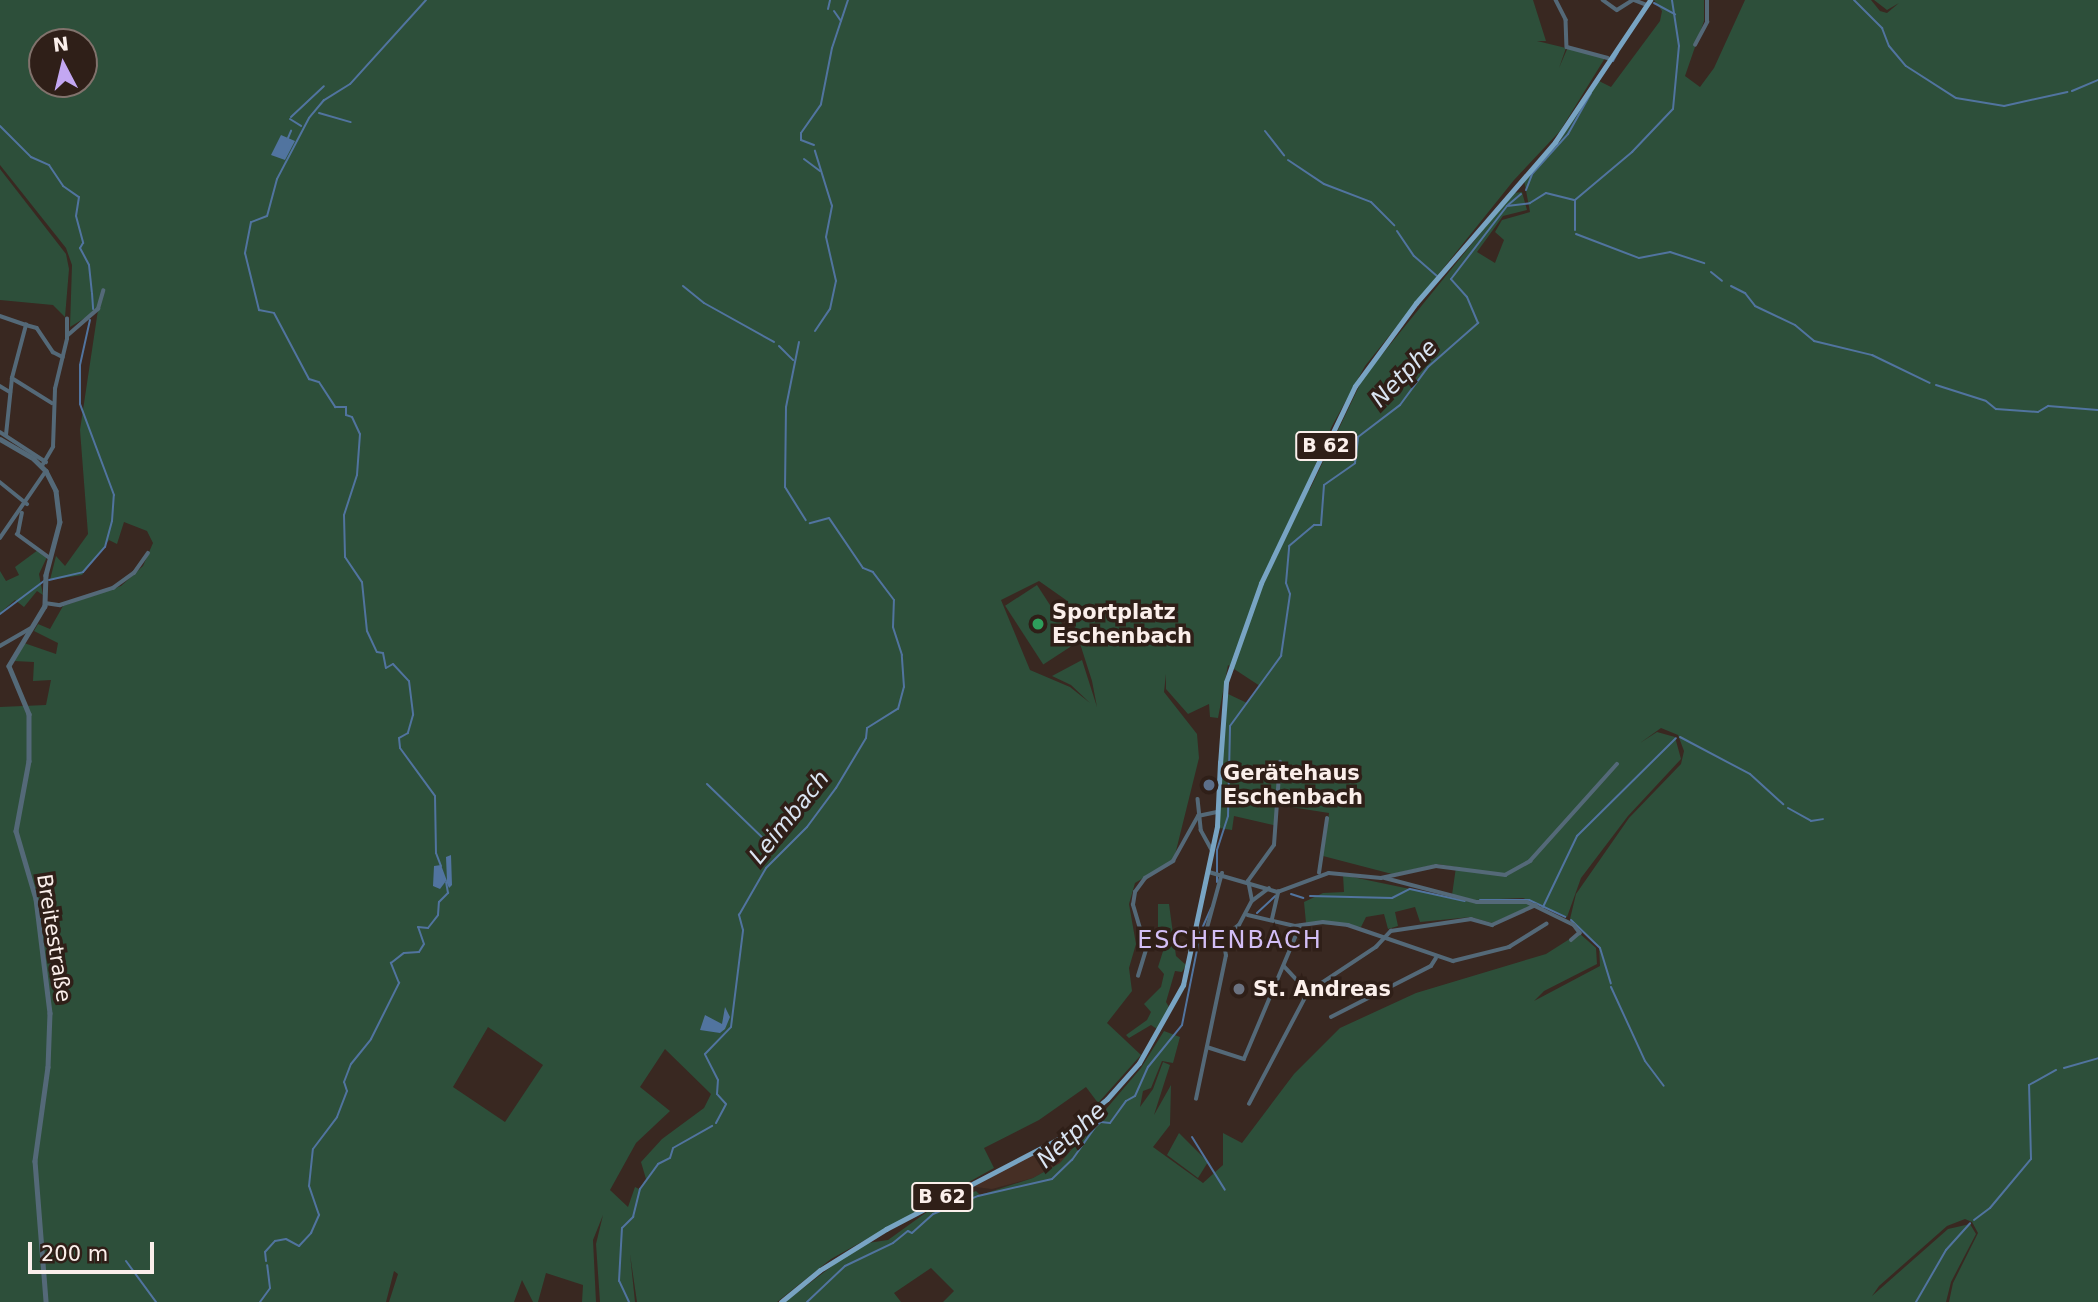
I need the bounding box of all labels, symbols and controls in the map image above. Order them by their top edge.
north arrow [28,28,98,98]
text: N [51,32,70,56]
water label: Netphe [1365,333,1443,413]
road number: B 62 [1294,430,1358,462]
place label: Sportplatz Eschenbach [1052,599,1192,649]
marker: Sportplatz Eschenbach [1030,616,1046,632]
place label: Gerätehaus Eschenbach [1223,760,1363,810]
water label: Leimbach [743,765,835,869]
marker: Gerätehaus Eschenbach [1201,777,1217,793]
street label: Breitestraße [31,872,77,1004]
district label: ESCHENBACH [1138,927,1322,955]
place label: St. Andreas [1253,976,1391,1002]
marker: St. Andreas [1231,981,1247,997]
water label: Netphe [1031,1096,1111,1174]
road number: B 62 [911,1182,974,1212]
scale bar [32,1228,158,1272]
text: 200 m [41,1242,108,1266]

